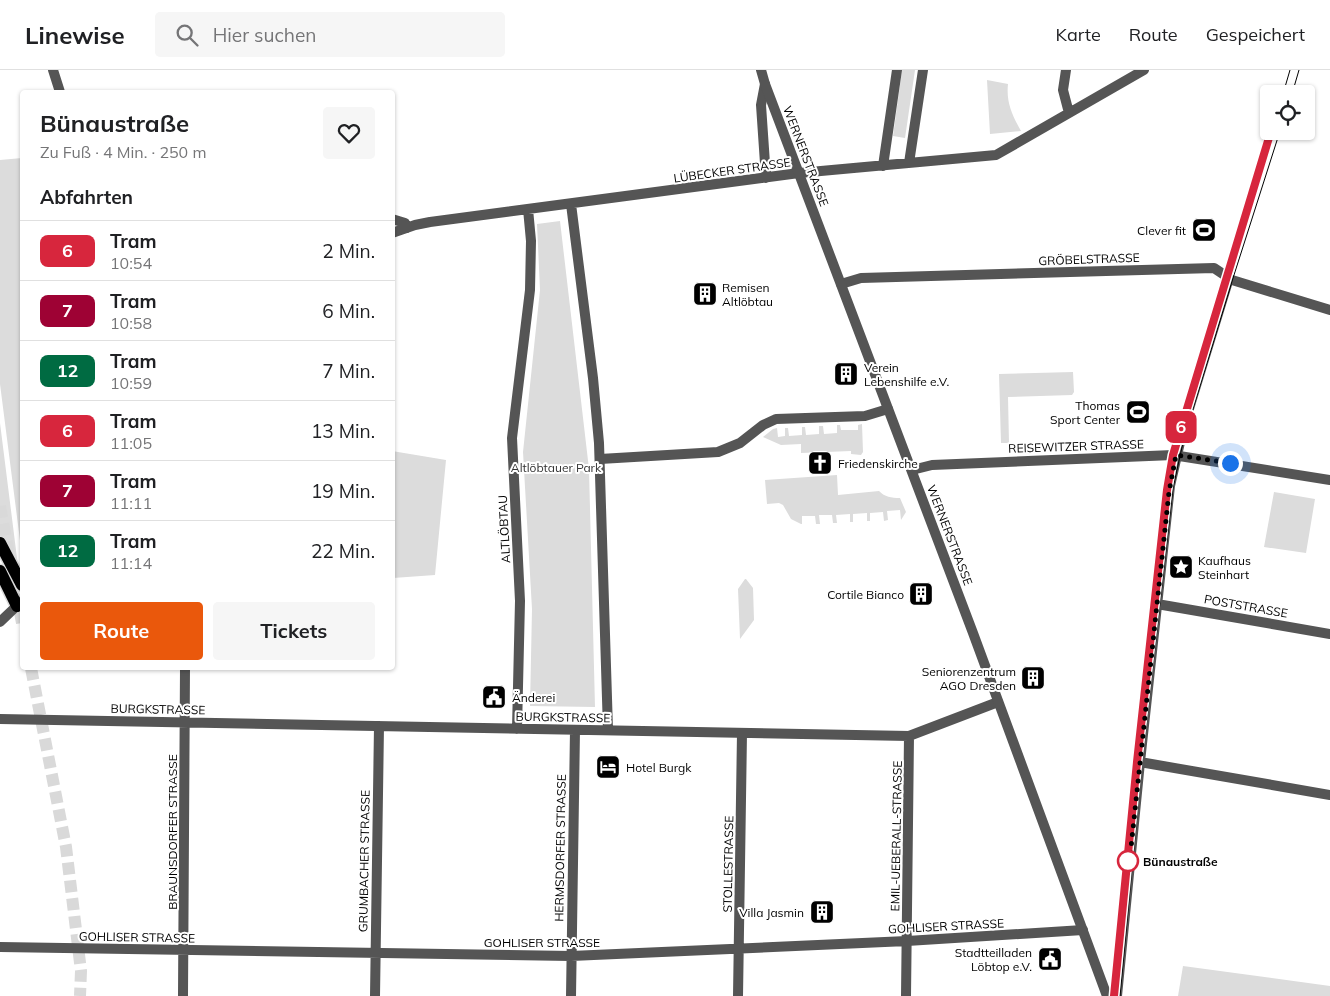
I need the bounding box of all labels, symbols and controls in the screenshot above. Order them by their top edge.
search box [155,12,505,57]
text: Linewise [25,20,125,50]
icon: search [173,21,201,49]
text: Hier suchen [213,23,316,47]
text: Karte [1056,23,1101,46]
text: Route [1129,23,1178,46]
text: Gespeichert [1206,23,1305,46]
map controls [1260,85,1315,140]
button: locate [1260,85,1315,140]
street label: WERNERSTRASSE [780,104,832,208]
button: heart [323,107,375,159]
text: Bünaustraße [40,108,189,138]
text: Zu Fuß · 4 Min. · 250 m [40,142,206,162]
street label: LÜBECKER STRASSE [673,154,791,186]
text: Abfahrten [40,185,133,209]
sports icon: Clever fit [1191,217,1217,243]
place label: Clever fit [1137,223,1186,238]
text: Tram [110,229,157,253]
text: 6 [62,239,73,262]
text: 2 Min. [322,239,375,263]
street label: GRÖBELSTRASSE [1038,250,1140,268]
text: 10:54 [110,253,152,273]
place label: Remisen Altlöbtau [722,280,773,309]
building icon: Remisen Altlöbtau [692,281,718,307]
text: Tram [110,289,157,313]
text: 7 [62,299,73,322]
text: 6 Min. [322,299,375,323]
text: 10:58 [110,313,152,333]
text: Tram [110,349,157,373]
text: 12 [57,359,78,382]
text: 7 Min. [322,359,375,383]
place label: Verein Lebenshilfe e.V. [864,360,949,389]
building icon: Verein Lebenshilfe e.V. [833,361,859,387]
text: 10:59 [110,373,152,393]
place label: Thomas Sport Center [1050,398,1121,427]
sports icon: Thomas Sport Center [1125,399,1151,425]
text: Tram [110,409,157,433]
line badge: 6 [1165,411,1197,443]
text: 6 [1176,415,1186,438]
text: 6 [62,419,73,442]
text: 13 Min. [311,419,375,443]
text: 11:05 [110,433,152,453]
street label: REISEWITZER STRASSE [1008,436,1144,456]
church icon: Friedenskirche [807,450,833,476]
your location [1218,451,1243,476]
place label: Friedenskirche [838,456,918,471]
park label: Altlöbtauer Park [511,460,602,475]
text: Tram [110,469,157,493]
text: 7 [62,479,73,502]
text: 19 Min. [311,479,375,503]
street label: WERNERSTRASSE [924,483,976,587]
text: 11:11 [110,493,152,513]
street label: ALTLÖBTAU [495,494,513,564]
text: Tram [110,529,157,553]
text: 12 [57,539,78,562]
text: 22 Min. [311,539,375,563]
text: 11:14 [110,553,152,573]
place label: Kaufhaus Steinhart [1198,553,1251,582]
place icon: Kaufhaus Steinhart [1168,554,1194,580]
building icon: Cortile Bianco [908,581,934,607]
place label: Cortile Bianco [827,587,904,602]
street label: POSTSTRASSE [1203,591,1289,621]
button: Route [40,602,203,660]
button: Tickets [213,602,375,660]
place label: Seniorenzentrum AGO Dresden [922,664,1016,693]
building icon: Seniorenzentrum AGO Dresden [1020,665,1046,691]
public building icon: Änderei [481,684,507,710]
place label: Änderei [512,690,555,705]
street label: BURGKSTRASSE [111,701,205,717]
street label: BURGKSTRASSE [516,709,610,725]
street label: BRAUNSDORFER STRASSE [165,754,180,910]
hotel icon: Hotel Burgk [595,754,621,780]
place label: Hotel Burgk [626,760,692,775]
street label: EMIL-UEBERALL-STRASSE [887,761,905,911]
street label: HERMSDORFER STRASSE [551,774,569,922]
street label: GRUMBACHER STRASSE [355,790,373,932]
street label: STOLLESTRASSE [720,815,736,913]
marker: Bünaustraße [1117,850,1139,872]
place label: Bünaustraße [1143,854,1218,869]
building icon: Villa Jasmin [809,899,835,925]
place label: Villa Jasmin [739,905,804,920]
street label: GOHLISER STRASSE [888,915,1004,937]
street label: GOHLISER STRASSE [79,928,195,946]
street label: GOHLISER STRASSE [484,935,600,950]
place label: Stadtteilladen Löbtop e.V. [955,945,1032,974]
public building icon: Stadtteilladen Löbtop e.V. [1037,946,1063,972]

